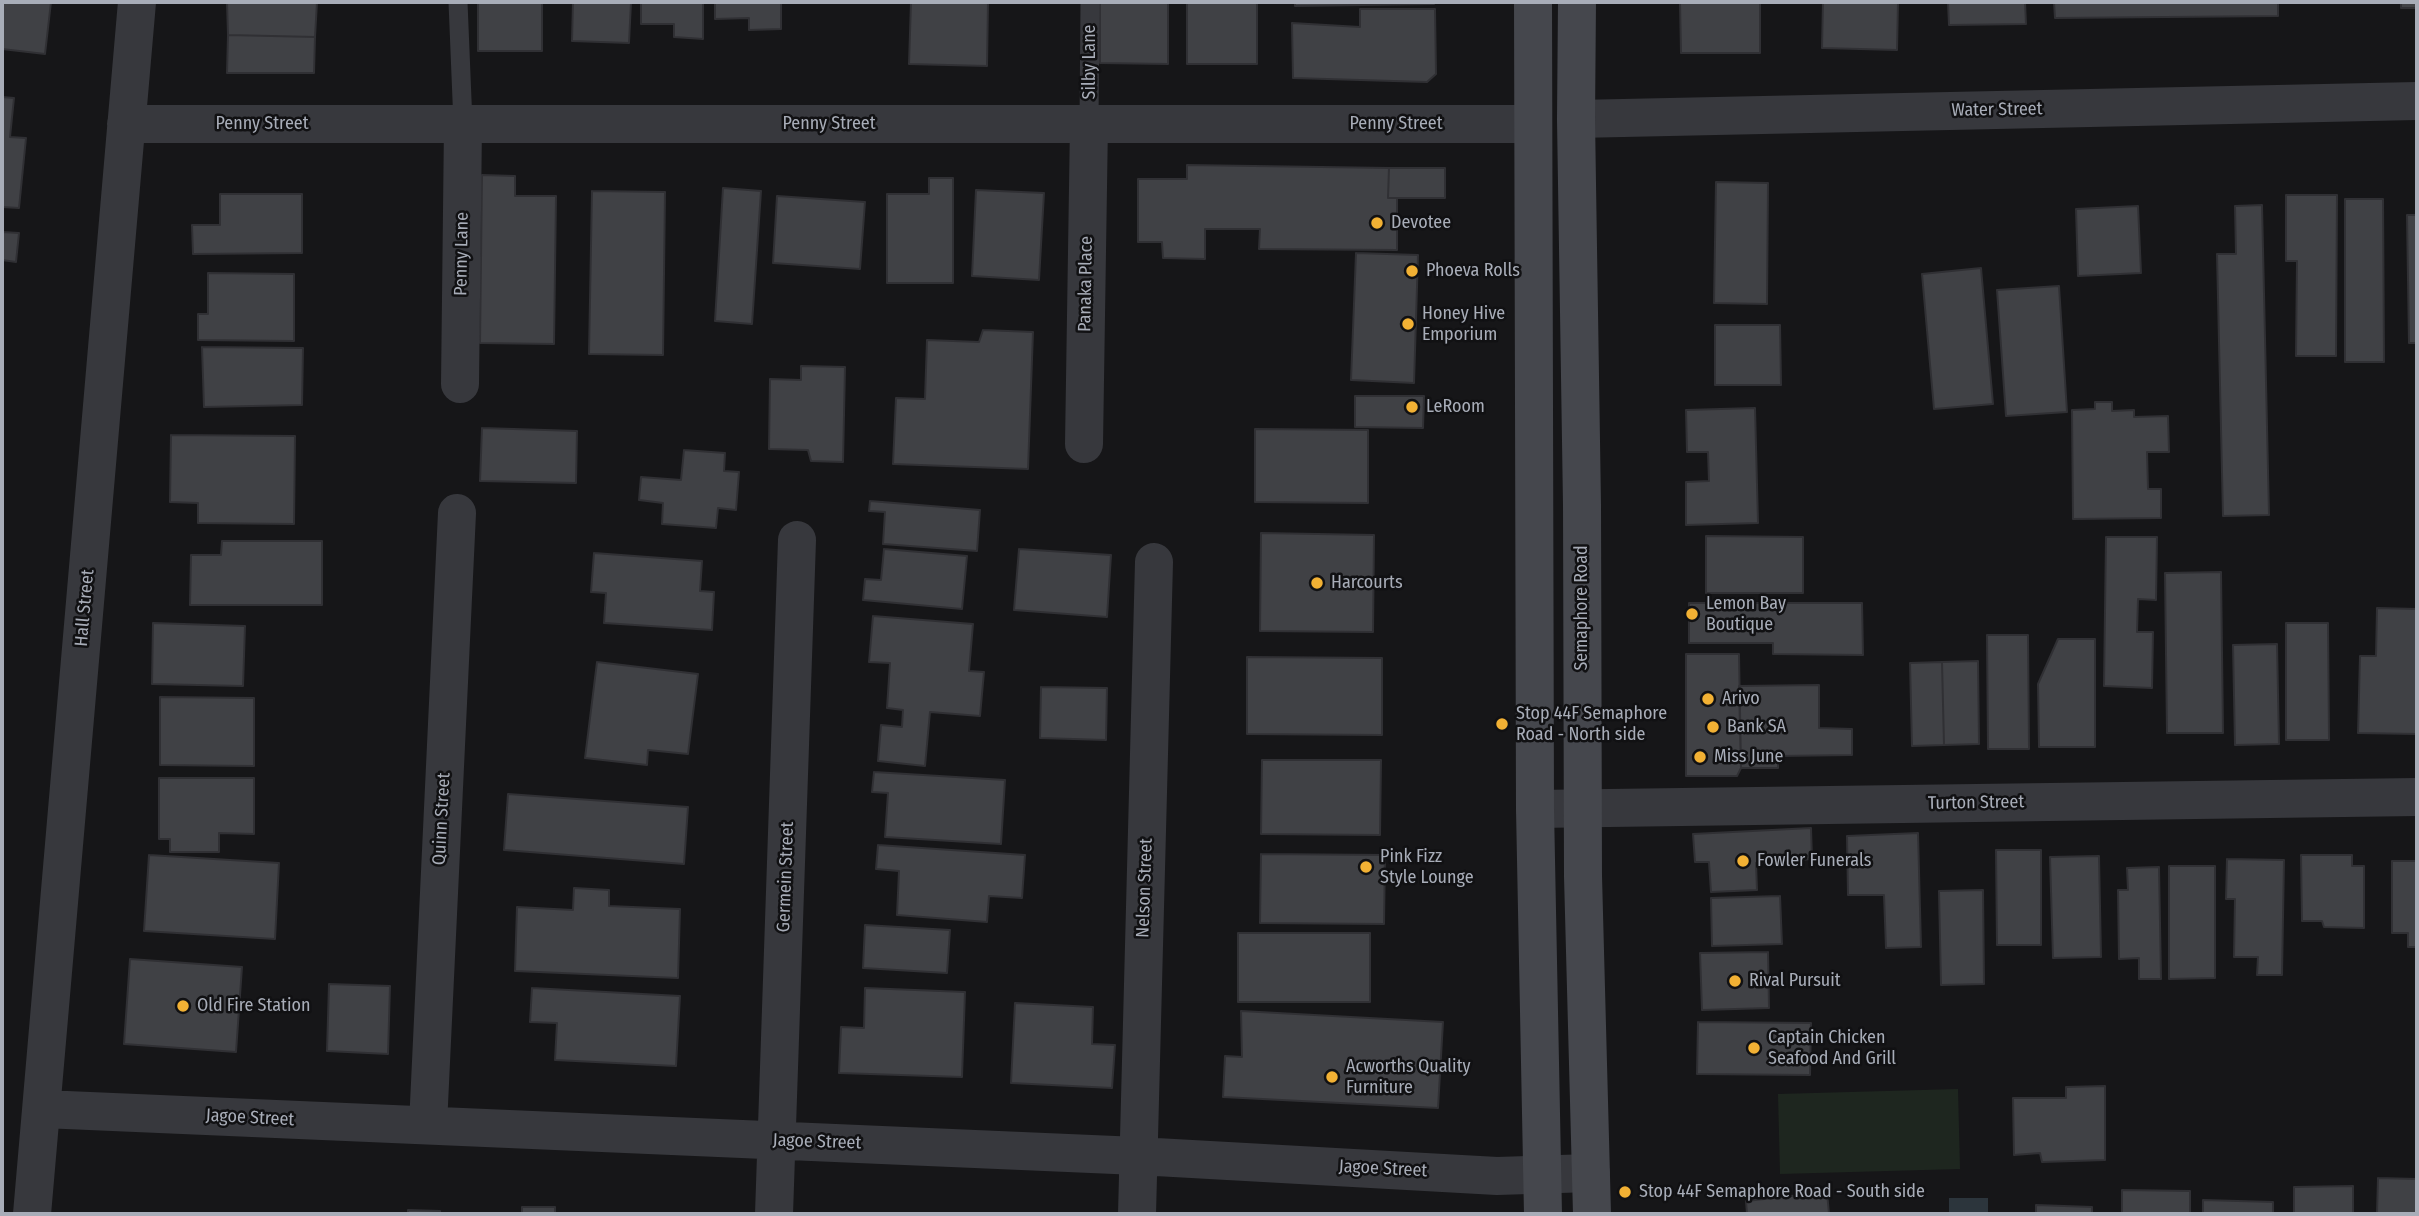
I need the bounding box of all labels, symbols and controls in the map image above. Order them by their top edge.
street label: Silby Lane [1079,24,1101,100]
street label: Water Street [1951,98,2043,122]
street label: Penny Street [215,113,309,135]
street label: Penny Street [782,113,876,135]
street label: Penny Street [1349,113,1443,135]
street label: Penny Lane [450,212,474,296]
place label: Devotee [1391,212,1451,234]
marker: Devotee [1369,215,1385,231]
street label: Panaka Place [1074,236,1098,332]
place label: Phoeva Rolls [1426,260,1520,282]
marker: Phoeva Rolls [1404,263,1420,279]
place label: Honey Hive Emporium [1422,303,1505,346]
marker: Honey Hive Emporium [1400,316,1416,332]
place label: LeRoom [1426,396,1485,418]
marker: LeRoom [1404,399,1420,415]
street label: Semaphore Road [1571,545,1593,671]
street label: Hall Street [71,568,99,648]
place label: Harcourts [1331,572,1403,594]
marker: Harcourts [1309,575,1325,591]
place label: Lemon Bay Boutique [1706,593,1786,636]
marker: Lemon Bay Boutique [1684,606,1700,622]
place label: Arivo [1722,688,1760,710]
marker: Arivo [1700,691,1716,707]
place label: Stop 44F Semaphore Road - North side [1516,703,1667,746]
marker: Stop 44F Semaphore Road - North side [1494,716,1510,732]
place label: Bank SA [1727,716,1786,738]
marker: Bank SA [1705,719,1721,735]
place label: Miss June [1714,746,1783,768]
marker: Miss June [1692,749,1708,765]
street label: Quinn Street [429,772,455,866]
street label: Turton Street [1928,791,2024,815]
street label: Germein Street [773,821,799,933]
street label: Nelson Street [1132,838,1158,938]
place label: Pink Fizz Style Lounge [1380,846,1474,888]
place label: Fowler Funerals [1757,850,1871,872]
marker: Fowler Funerals [1735,853,1751,869]
marker: Pink Fizz Style Lounge [1358,859,1374,875]
place label: Rival Pursuit [1749,970,1841,992]
marker: Rival Pursuit [1727,973,1743,989]
place label: Old Fire Station [197,995,310,1017]
marker: Old Fire Station [175,998,191,1014]
place label: Captain Chicken Seafood And Grill [1768,1027,1896,1070]
marker: Captain Chicken Seafood And Grill [1746,1040,1762,1056]
place label: Acworths Quality Furniture [1346,1056,1471,1098]
marker: Acworths Quality Furniture [1324,1069,1340,1085]
street label: Jagoe Street [205,1105,295,1131]
street label: Jagoe Street [772,1130,862,1154]
street label: Jagoe Street [1338,1156,1428,1182]
place label: Stop 44F Semaphore Road - South side [1639,1181,1925,1203]
marker: Stop 44F Semaphore Road - South side [1617,1184,1633,1200]

